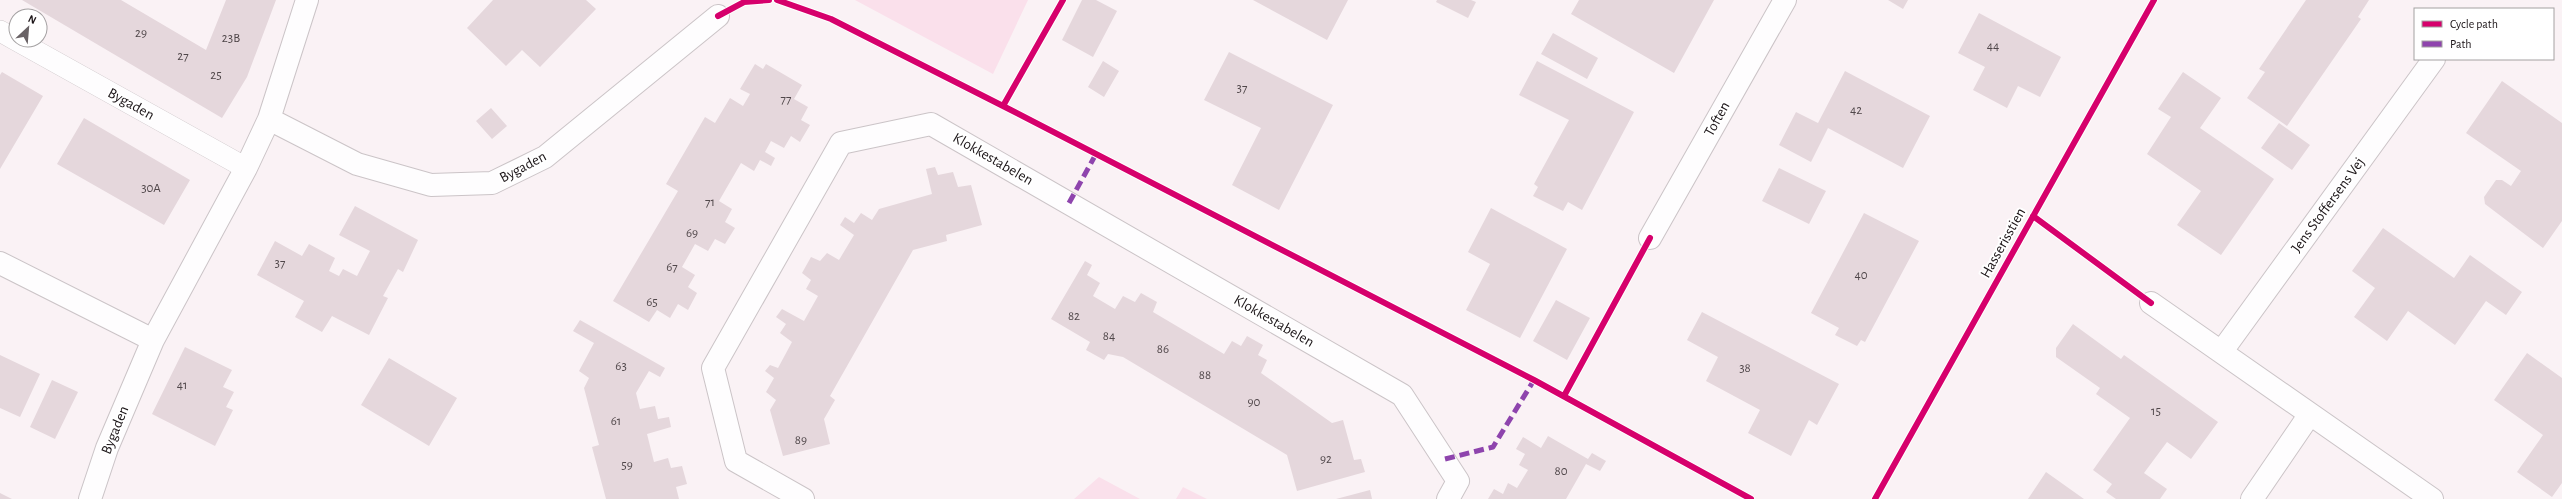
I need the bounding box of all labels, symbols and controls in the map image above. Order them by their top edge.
north arrow [8,8,48,48]
legend [2414,8,2554,60]
text: N [26,13,38,26]
text: Cycle path [2450,18,2498,31]
house number: 29 [135,27,147,40]
house number: 23B [222,32,240,45]
text: Path [2450,38,2472,50]
house number: 44 [1987,40,1999,53]
house number: 27 [177,50,189,63]
house number: 25 [210,69,222,82]
house number: 37 [1237,82,1248,95]
street label: Bygaden [105,85,157,123]
house number: 77 [781,93,792,106]
street label: Toften [1701,99,1733,139]
house number: 42 [1850,104,1862,117]
street label: Klokkestabelen [950,130,1036,188]
street label: Bygaden [497,149,549,185]
street label: Jens Stoffersens Vej [2289,155,2367,255]
house number: 30A [141,182,161,195]
house number: 71 [705,196,715,209]
street label: Hasserisstien [1978,205,2028,281]
house number: 69 [686,227,698,240]
house number: 37 [275,257,286,270]
house number: 67 [666,261,678,274]
house number: 40 [1854,269,1868,282]
street label: Klokkestabelen [1231,292,1317,350]
house number: 65 [646,296,658,309]
house number: 82 [1068,310,1080,323]
house number: 84 [1103,330,1115,343]
house number: 86 [1157,343,1169,356]
house number: 63 [615,360,627,373]
house number: 38 [1739,362,1751,375]
house number: 88 [1199,369,1211,382]
house number: 41 [177,379,187,392]
house number: 90 [1248,396,1261,409]
street label: Bygaden [99,404,131,456]
house number: 15 [2151,405,2161,418]
house number: 61 [611,415,621,428]
house number: 89 [795,434,807,447]
house number: 92 [1320,453,1332,466]
house number: 59 [621,459,633,472]
house number: 80 [1554,465,1568,478]

